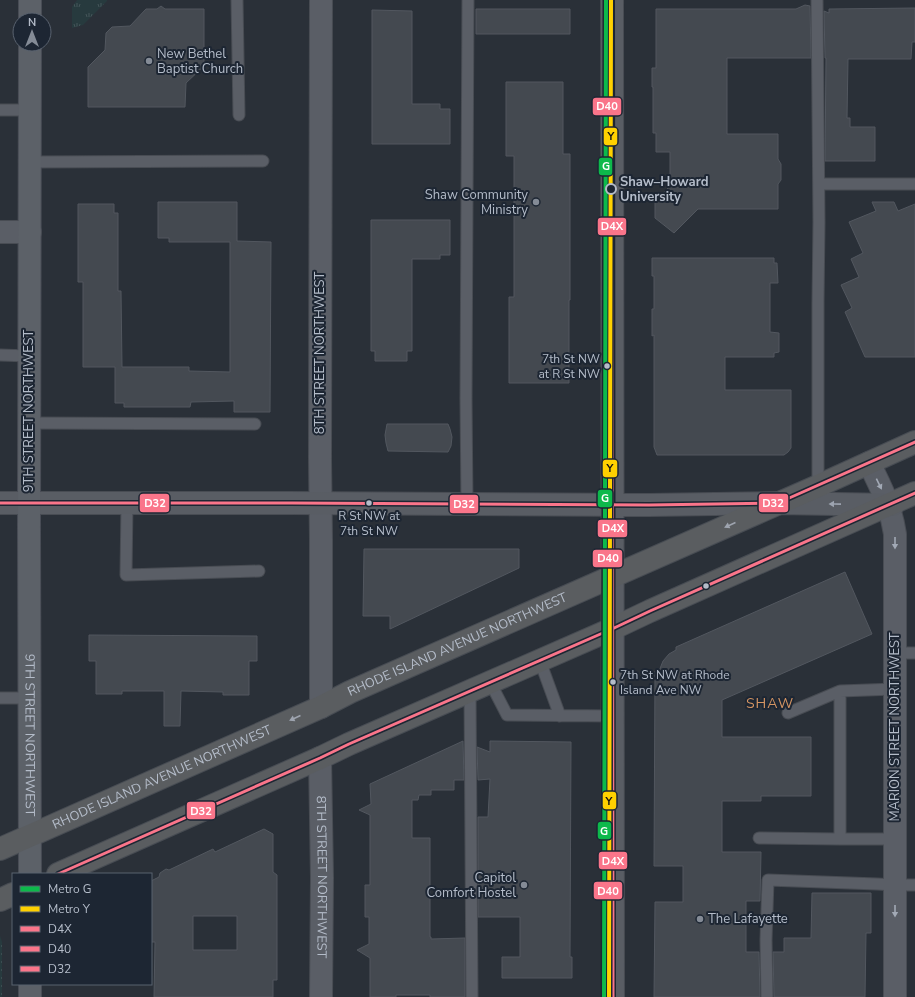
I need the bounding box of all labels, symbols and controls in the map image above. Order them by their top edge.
north arrow [12,12,52,52]
text: N [28,15,36,30]
place label: New Bethel Baptist Church [157,45,243,78]
marker: New Bethel Baptist Church [144,56,154,66]
line badge: D40 [592,97,622,116]
text: D40 [596,99,618,114]
line badge: Y [603,127,618,146]
text: Y [607,129,616,144]
line badge: G [598,157,613,176]
text: G [602,159,610,174]
place label: Shaw–Howard University [620,173,708,206]
marker: Shaw–Howard University [605,183,617,195]
place label: Shaw Community Ministry [425,186,528,219]
marker: Shaw Community Ministry [531,197,541,207]
line badge: D4X [597,217,627,236]
text: D4X [601,219,624,234]
street label: 8TH STREET NORTHWEST [311,272,329,434]
street label: 9TH STREET NORTHWEST [20,330,38,492]
place label: 7th St NW at R St NW [539,351,600,382]
marker: 7th St NW at R St NW [602,361,612,371]
line badge: Y [602,459,618,478]
text: Y [606,461,615,476]
one-way arrow [876,478,882,489]
line badge: G [597,489,613,508]
text: G [601,491,609,506]
line badge: D32 [139,493,170,513]
line badge: D32 [758,493,789,513]
line badge: D32 [449,494,479,514]
text: D32 [144,496,166,511]
text: D32 [762,496,784,511]
text: D32 [453,497,475,512]
marker: R St NW at 7th St NW [364,498,374,508]
one-way arrow [828,501,841,507]
place label: R St NW at 7th St NW [338,508,401,539]
line badge: D4X [597,519,628,538]
text: D4X [602,521,625,536]
one-way arrow [724,522,735,528]
one-way arrow [892,537,898,550]
line badge: D40 [592,549,623,568]
text: D40 [597,551,619,566]
unlabelled marker [701,581,711,591]
street label: RHODE ISLAND AVENUE NORTHWEST [345,588,570,701]
street label: MARION STREET NORTHWEST [886,632,904,822]
street label: 9TH STREET NORTHWEST [20,654,39,817]
place label: 7th St NW at Rhode Island Ave NW [620,667,730,698]
marker: 7th St NW at Rhode Island Ave NW [608,677,618,687]
district label: SHAW [746,694,794,713]
one-way arrow [290,715,301,721]
street label: RHODE ISLAND AVENUE NORTHWEST [49,721,274,834]
line badge: Y [602,791,617,810]
text: Y [605,794,614,809]
street label: 8TH STREET NORTHWEST [312,796,331,959]
line badge: D32 [186,801,216,820]
text: D32 [190,804,212,819]
line badge: G [597,821,612,840]
text: G [600,824,608,839]
line badge: D4X [598,851,628,870]
text: D4X [602,854,625,869]
place label: Capitol Comfort Hostel [427,869,516,902]
legend [12,873,152,985]
marker: Capitol Comfort Hostel [519,880,529,890]
text: Metro G [48,881,92,897]
line badge: D40 [593,881,623,900]
text: D40 [597,884,619,899]
text: Metro Y [48,901,91,917]
one-way arrow [892,905,898,918]
place label: The Lafayette [708,910,788,928]
marker: The Lafayette [695,914,705,924]
text: D4X [48,921,72,937]
text: D40 [48,941,71,957]
text: D32 [48,961,71,977]

